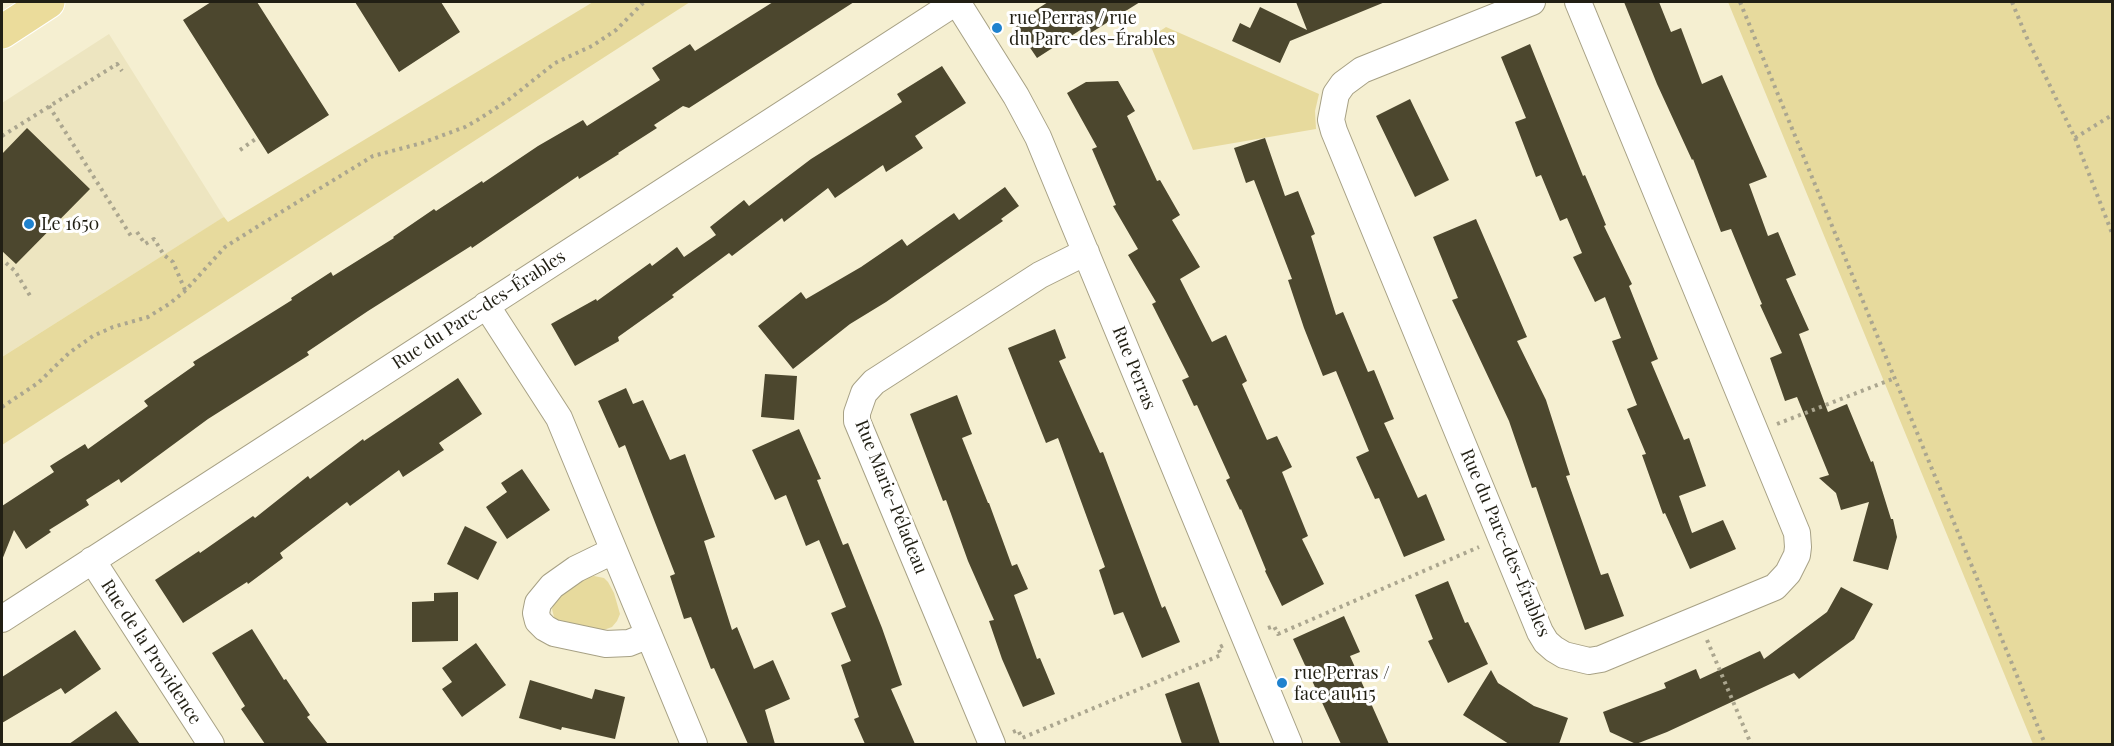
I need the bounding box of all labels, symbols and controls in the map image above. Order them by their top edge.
place label: rue Perras / rue du Parc-des-Érables [1009,7,1175,50]
marker: rue Perras / rue du Parc-des-Érables [990,21,1004,35]
place label: Le 1650 [41,213,99,235]
marker: Le 1650 [22,217,36,231]
street label: Rue du Parc-des-Érables [388,246,570,374]
street label: Rue Perras [1107,323,1161,413]
street label: Rue Marie-Péladeau [850,417,932,577]
street label: Rue du Parc-des-Érables [1456,446,1554,640]
street label: Rue de la Providence [96,575,206,729]
place label: rue Perras / face au 115 [1294,662,1390,704]
marker: rue Perras / face au 115 [1275,676,1289,690]

